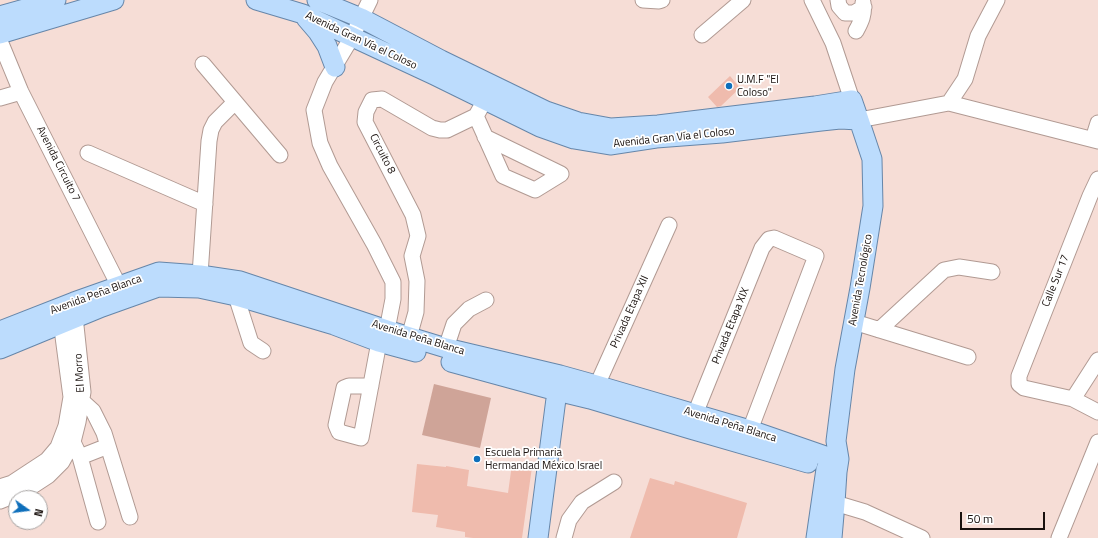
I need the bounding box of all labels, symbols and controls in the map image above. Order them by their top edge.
street label: Avenida Gran Vía el Coloso [303,9,419,73]
place label: U.M.F "El Coloso" [737,73,779,99]
marker: U.M.F "El Coloso" [724,81,734,91]
street label: Avenida Circuito 7 [33,124,83,204]
street label: Avenida Gran Vía el Coloso [613,125,735,151]
street label: Circuito 8 [366,132,398,176]
street label: Avenida Tecnológico [846,233,876,327]
street label: Calle Sur 17 [1040,253,1072,309]
street label: Avenida Peña Blanca [49,272,143,318]
street label: Privada Etapa XII [608,274,652,350]
street label: Privada Etapa XIX [710,286,752,366]
street label: Avenida Peña Blanca [370,318,466,358]
street label: El Morro [72,353,88,393]
street label: Avenida Peña Blanca [682,405,778,445]
place label: Escuela Primaria Hermandad México Israel [485,446,602,472]
marker: Escuela Primaria Hermandad México Israel [472,454,482,464]
north arrow [8,490,48,530]
scale bar [962,504,1047,530]
text: N [30,507,47,518]
text: 50 m [967,509,993,528]

